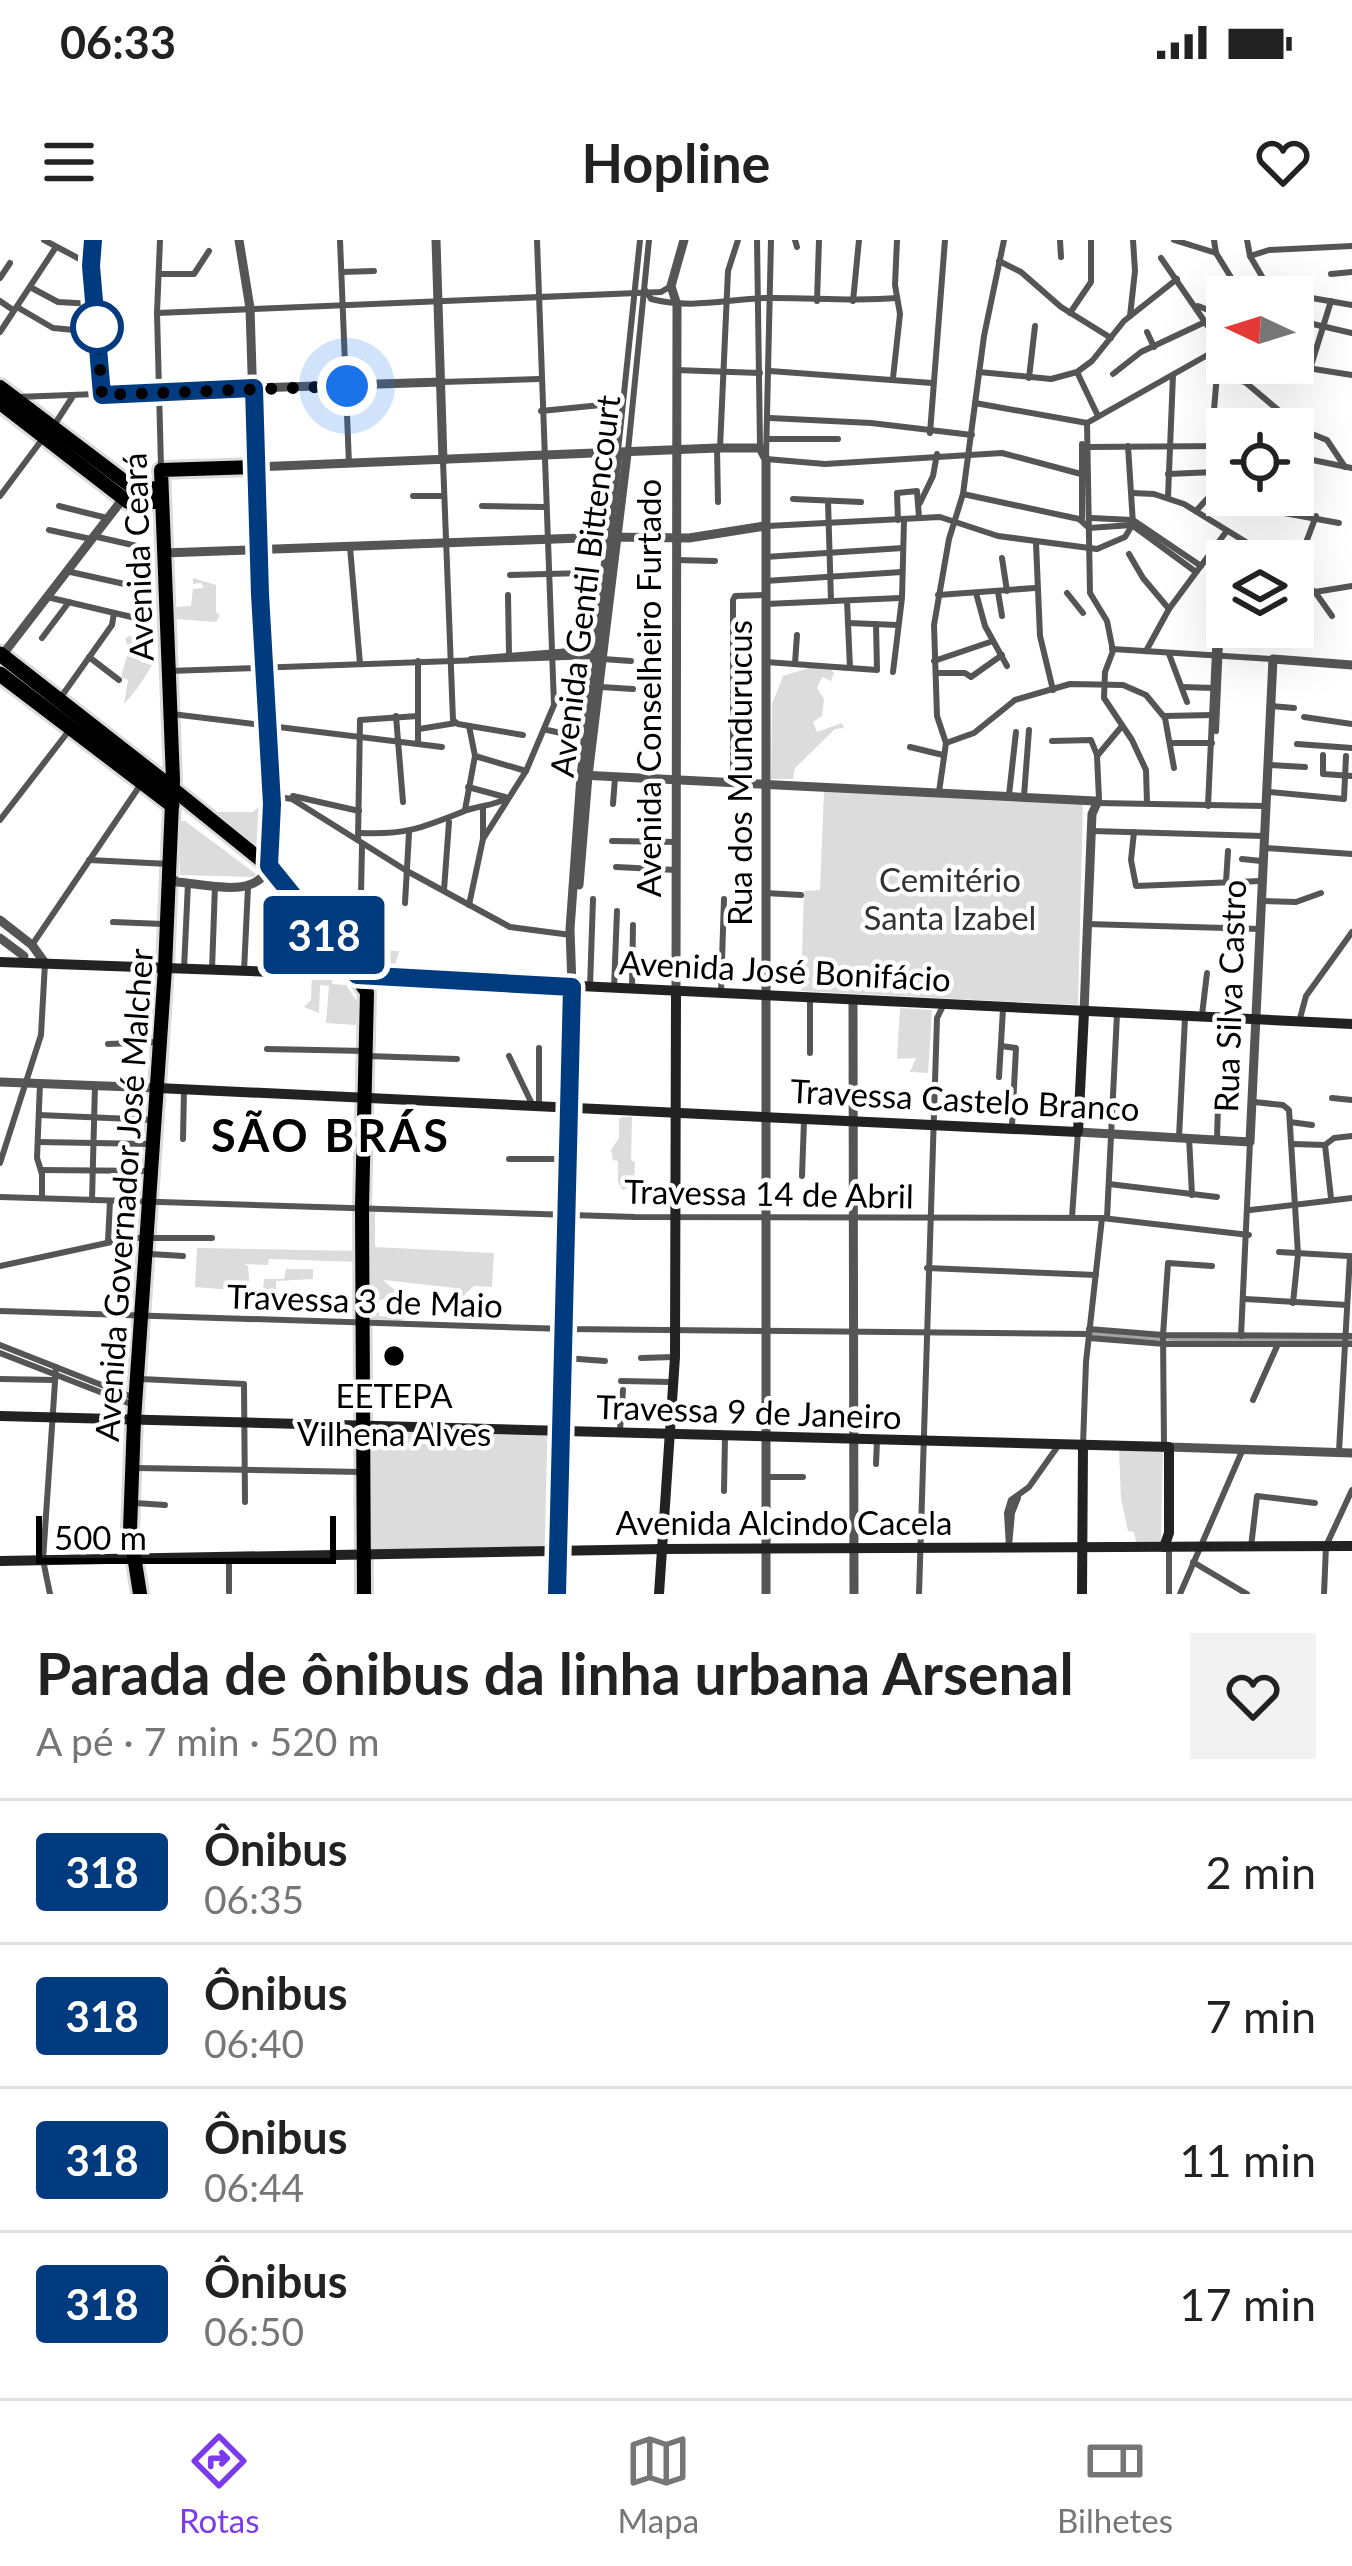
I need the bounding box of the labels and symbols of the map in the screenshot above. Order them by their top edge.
north arrow [1206,276,1314,384]
unlabelled marker [72,302,122,352]
your location [317,356,377,416]
street label: Avenida Gentil Bittencourt [541,393,627,779]
street label: Avenida Ceará [113,452,161,662]
street label: Avenida Conselheiro Furtado [628,479,668,897]
street label: Rua dos Mundurucus [719,620,759,926]
park label: Cemitério Santa Izabel [864,859,1036,937]
street label: Rua Silva Castro [1205,879,1253,1113]
line badge: 318 [255,896,393,974]
street label: Avenida José Bonifácio [618,941,952,999]
street label: Avenida Governador José Malcher [86,947,160,1443]
street label: Travessa Castelo Branco [789,1070,1141,1128]
district label: SÃO BRÁS [211,1108,451,1162]
street label: Travessa 14 de Abril [624,1170,914,1216]
street label: Travessa 3 de Maio [226,1275,504,1325]
marker: EETEPA Vilhena Alves [381,1343,407,1369]
place label: EETEPA Vilhena Alves [297,1375,491,1453]
street label: Travessa 9 de Janeiro [596,1386,902,1436]
street label: Avenida Alcindo Cacela [616,1502,952,1542]
scale bar [36,1510,336,1563]

